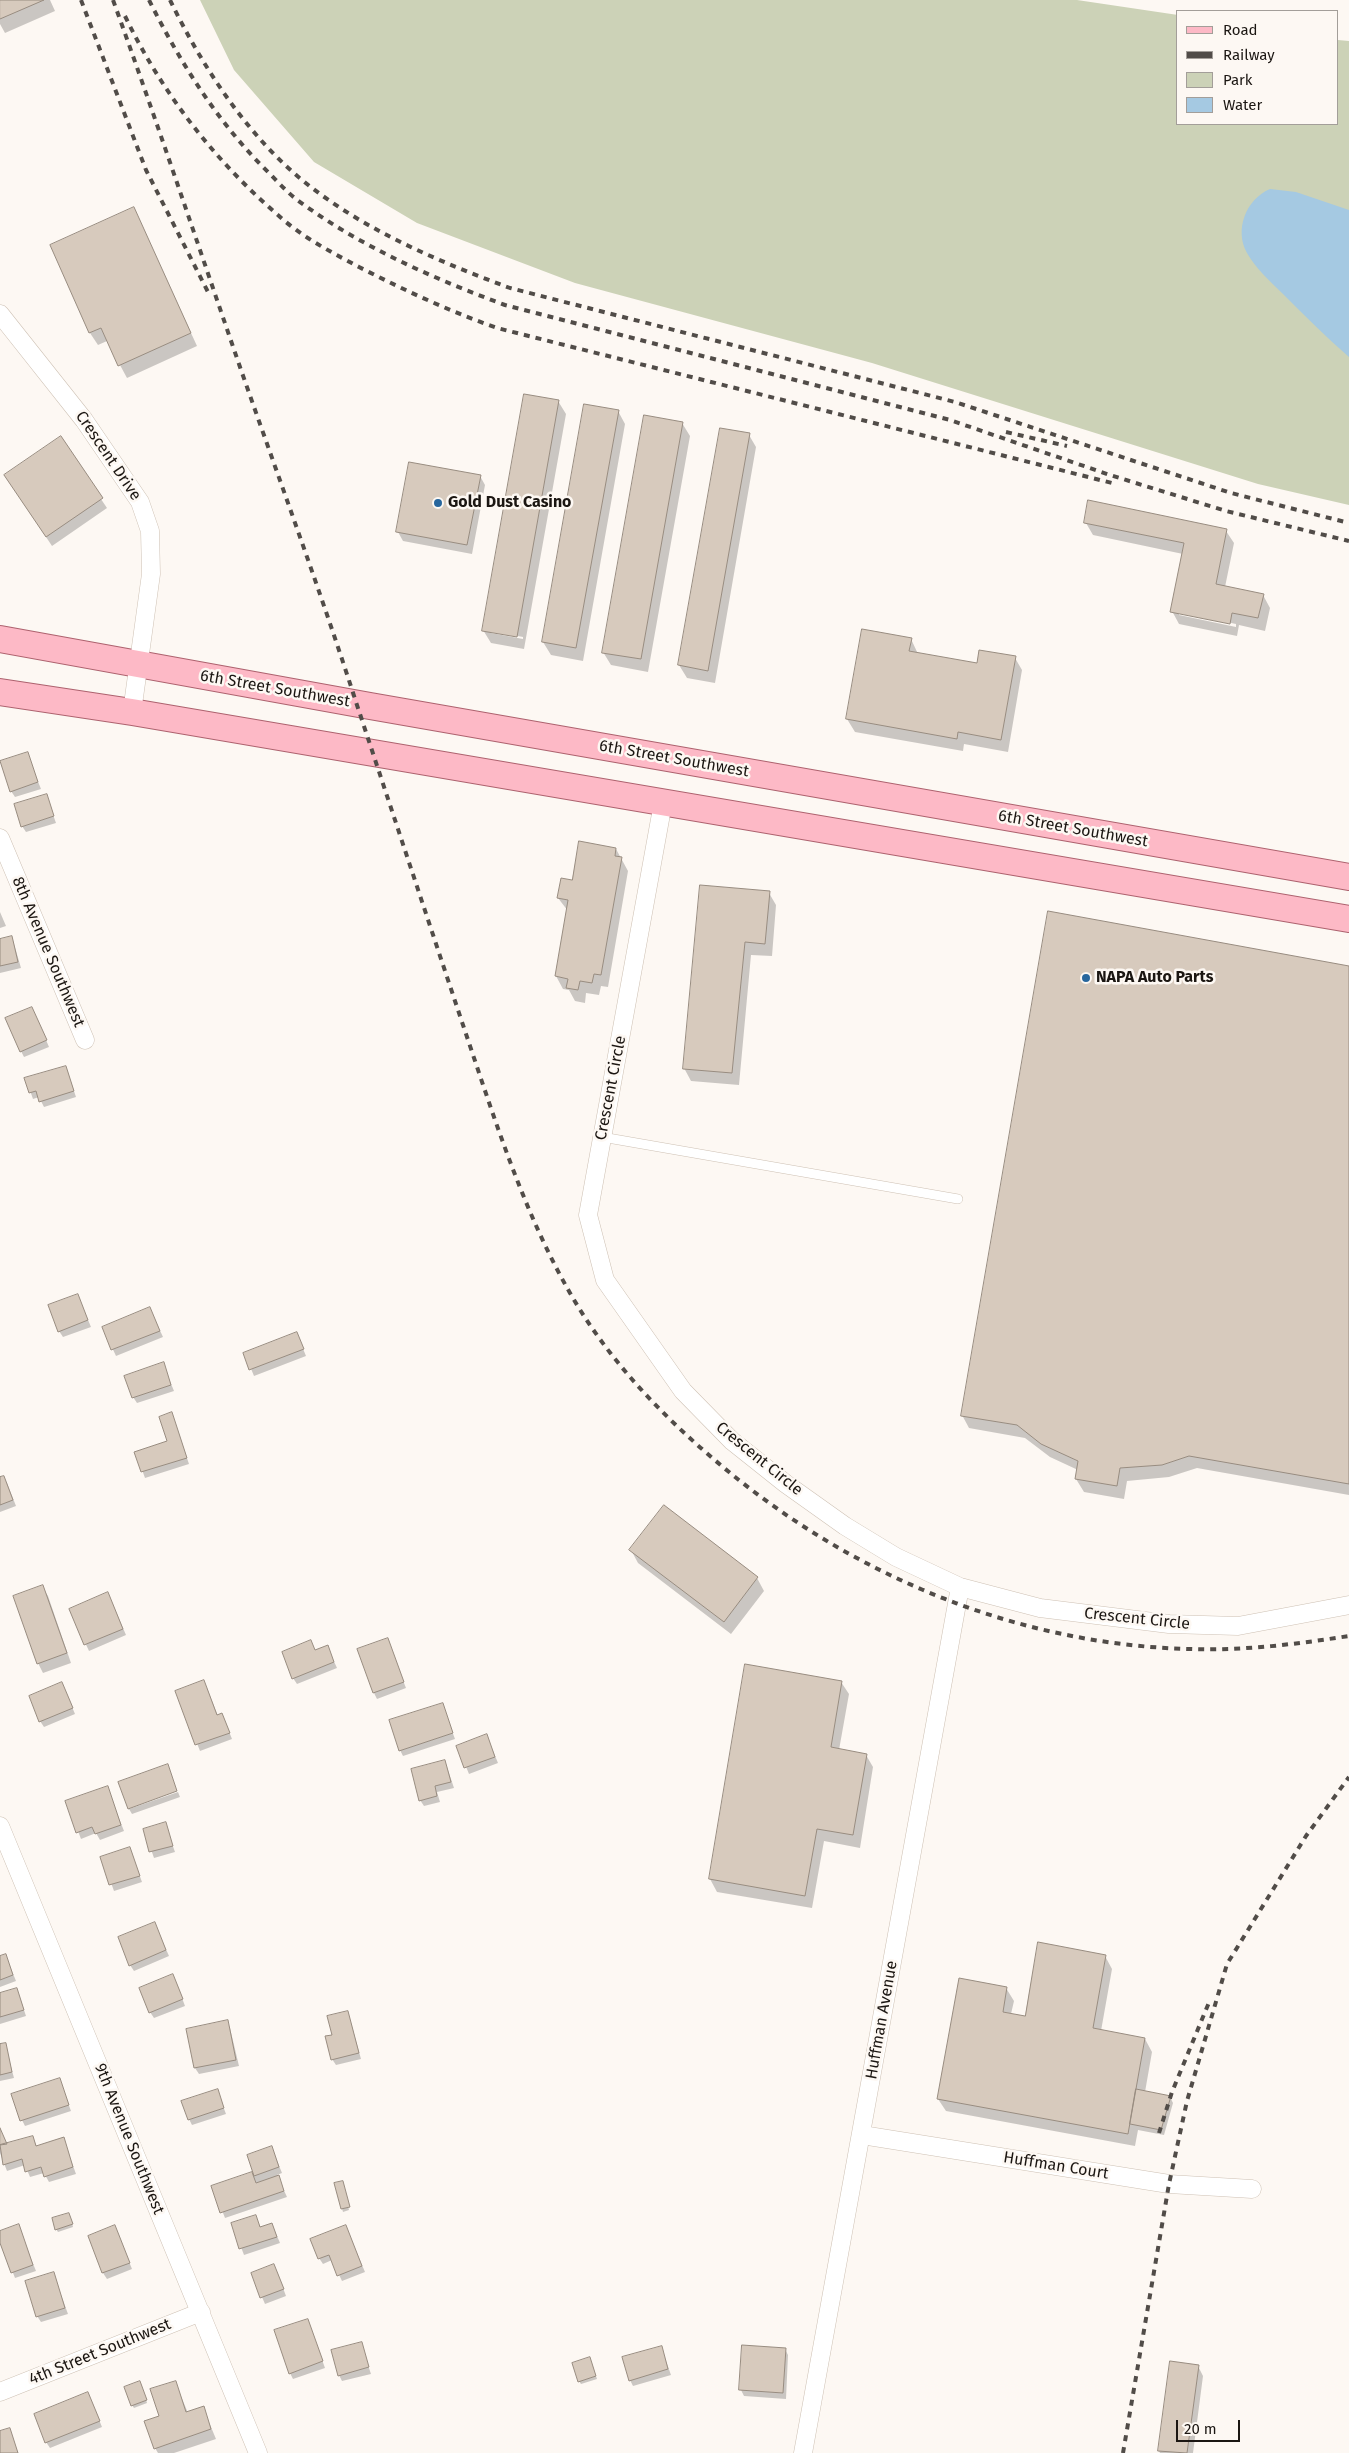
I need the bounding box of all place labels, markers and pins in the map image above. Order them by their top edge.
place label: Gold Dust Casino [448,493,571,513]
marker: Gold Dust Casino [432,497,444,509]
place label: NAPA Auto Parts [1096,968,1213,988]
marker: NAPA Auto Parts [1080,972,1092,984]

